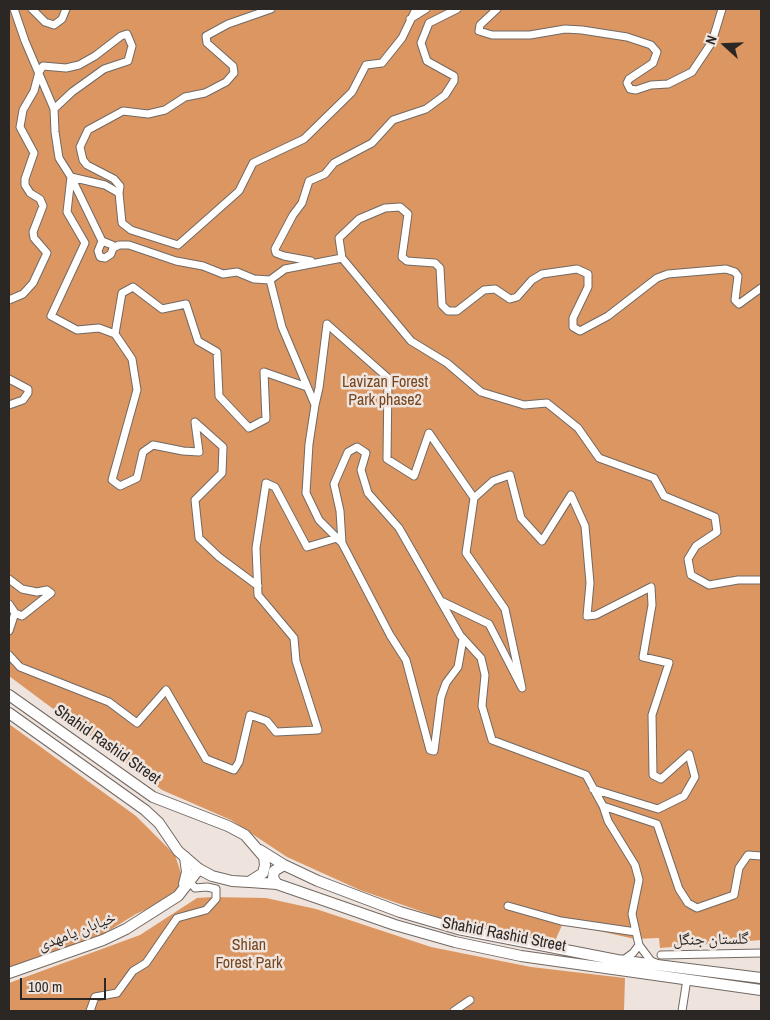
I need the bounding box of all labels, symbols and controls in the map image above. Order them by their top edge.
north arrow [700,20,750,70]
text: N [701,33,721,47]
park label: Lavizan Forest Park phase2 [342,373,428,411]
street label: Shahid Rashid Street [50,701,164,789]
street label: خیابان یامهدی [35,908,119,956]
street label: Shahid Rashid Street [441,914,567,956]
street label: گلستان جنگل [673,930,749,950]
park label: Shian Forest Park [215,936,283,974]
scale bar [22,968,109,1000]
text: 100 m [28,976,62,997]

